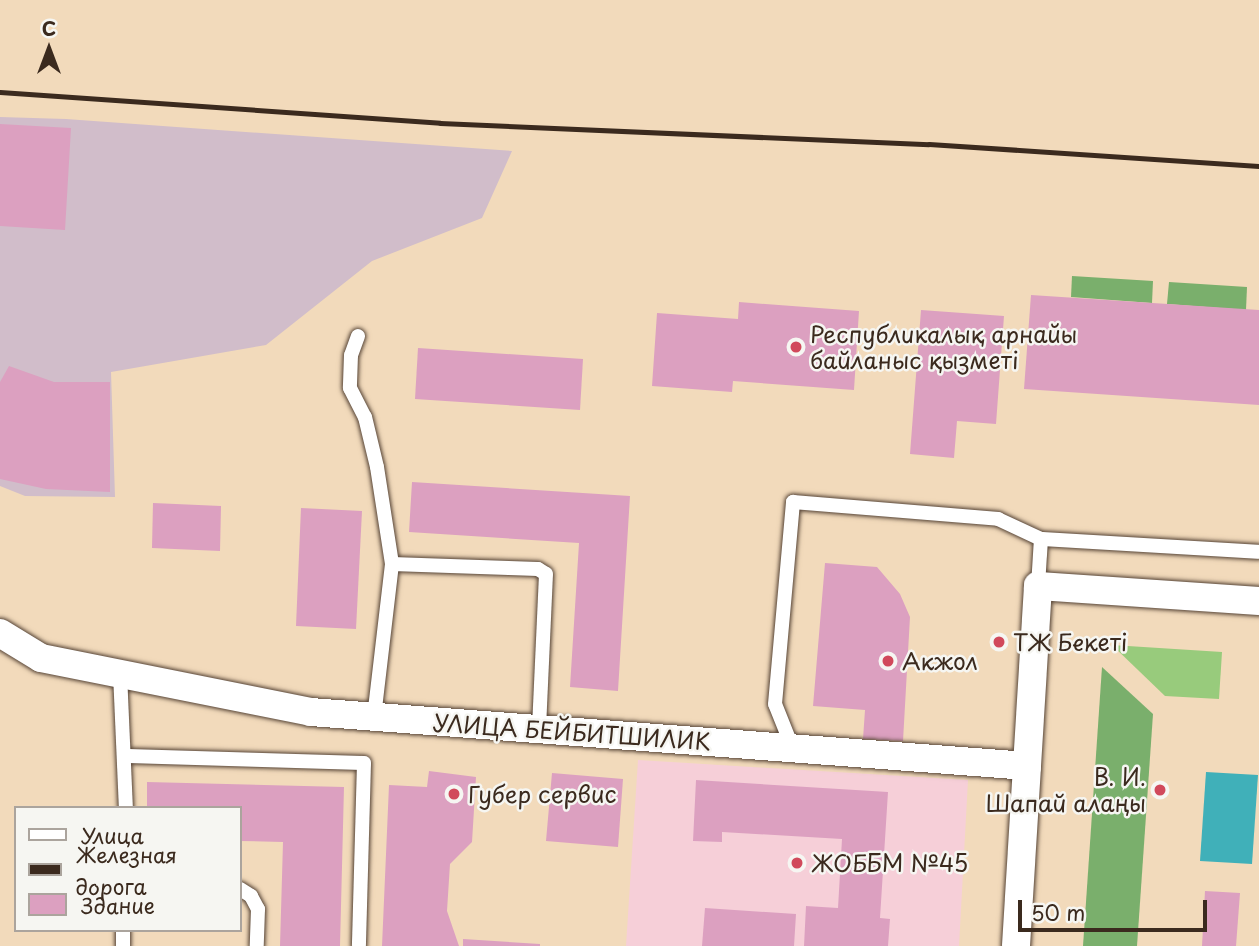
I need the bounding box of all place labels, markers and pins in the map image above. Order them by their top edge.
place label: Республикалық арнайы байланыс қызметі [810,320,1077,374]
marker: Республикалық арнайы байланыс қызметі [788,339,804,355]
place label: ТЖ Бекеті [1013,628,1129,656]
marker: ТЖ Бекеті [991,634,1007,650]
place label: Акжол [902,647,978,675]
marker: Акжол [880,653,896,669]
place label: В. И. Шапай алаңы [986,763,1146,817]
place label: Губер сервис [468,780,616,808]
marker: В. И. Шапай алаңы [1152,782,1168,798]
marker: Губер сервис [446,786,462,802]
place label: ЖОББМ №45 [811,849,968,877]
marker: ЖОББМ №45 [789,855,805,871]

